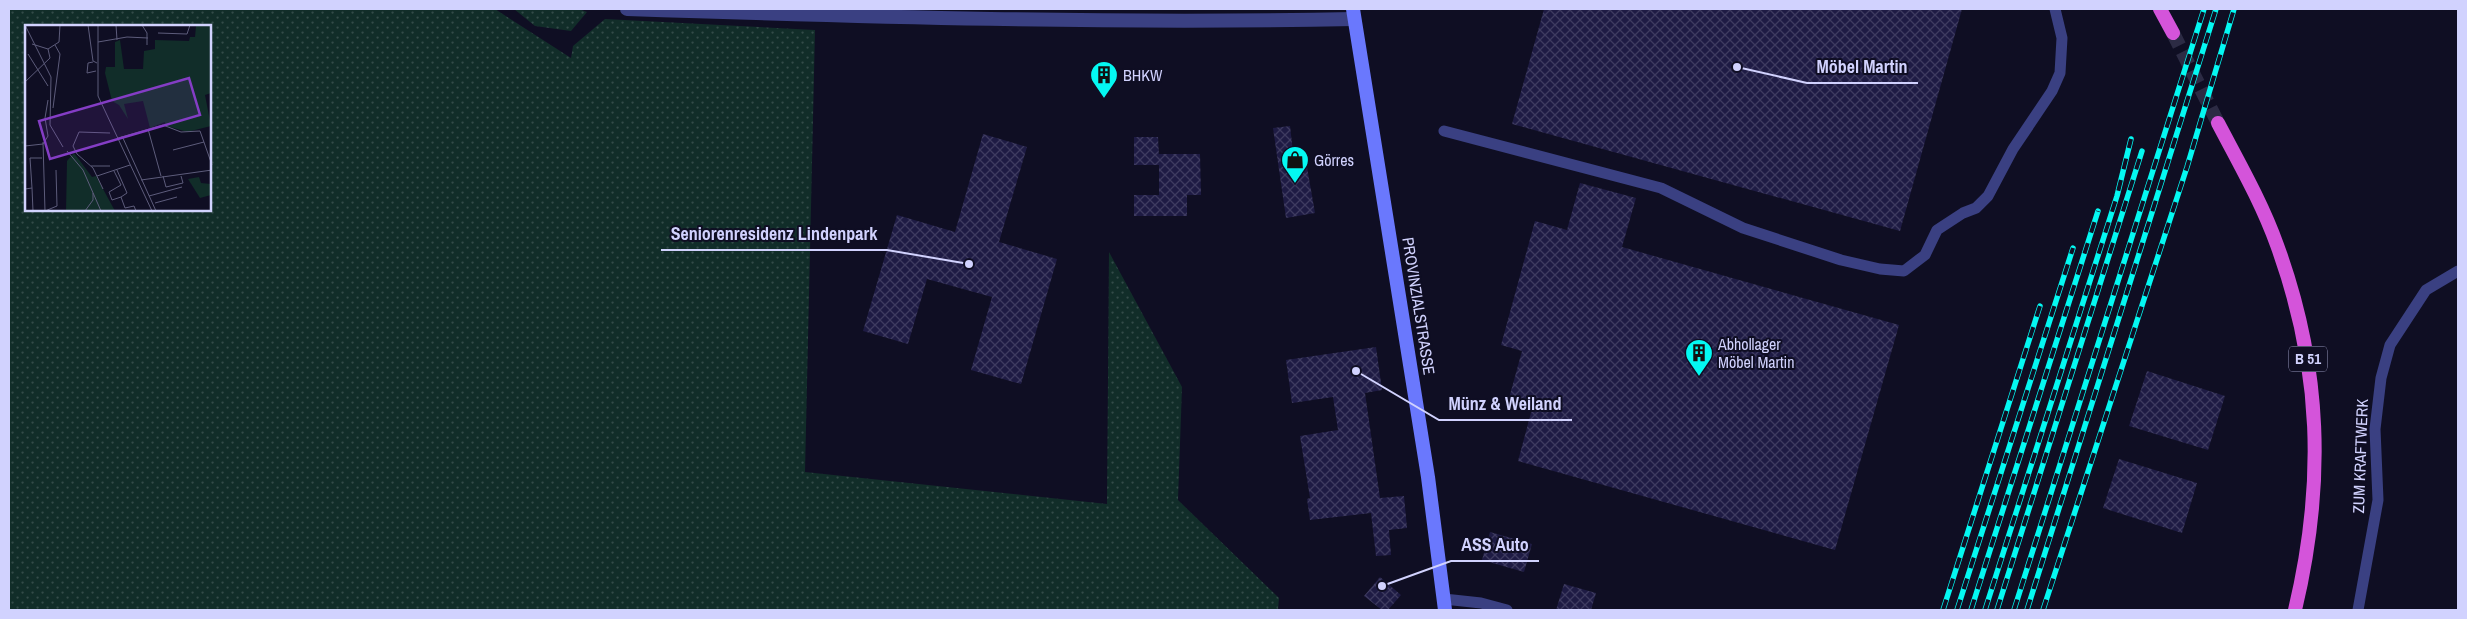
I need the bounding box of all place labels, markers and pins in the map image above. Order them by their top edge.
callout: Möbel Martin [1807,50,1918,83]
building icon: BHKW [1089,60,1119,99]
place label: BHKW [1123,64,1163,86]
shop icon: Görres [1280,145,1310,184]
place label: Görres [1314,149,1354,171]
callout: Seniorenresidenz Lindenpark [661,217,887,250]
place label: Abhollager Möbel Martin [1717,333,1795,373]
building icon: Abhollager Möbel Martin [1684,338,1714,377]
callout: Münz & Weiland [1439,387,1572,420]
callout: ASS Auto [1451,528,1539,561]

